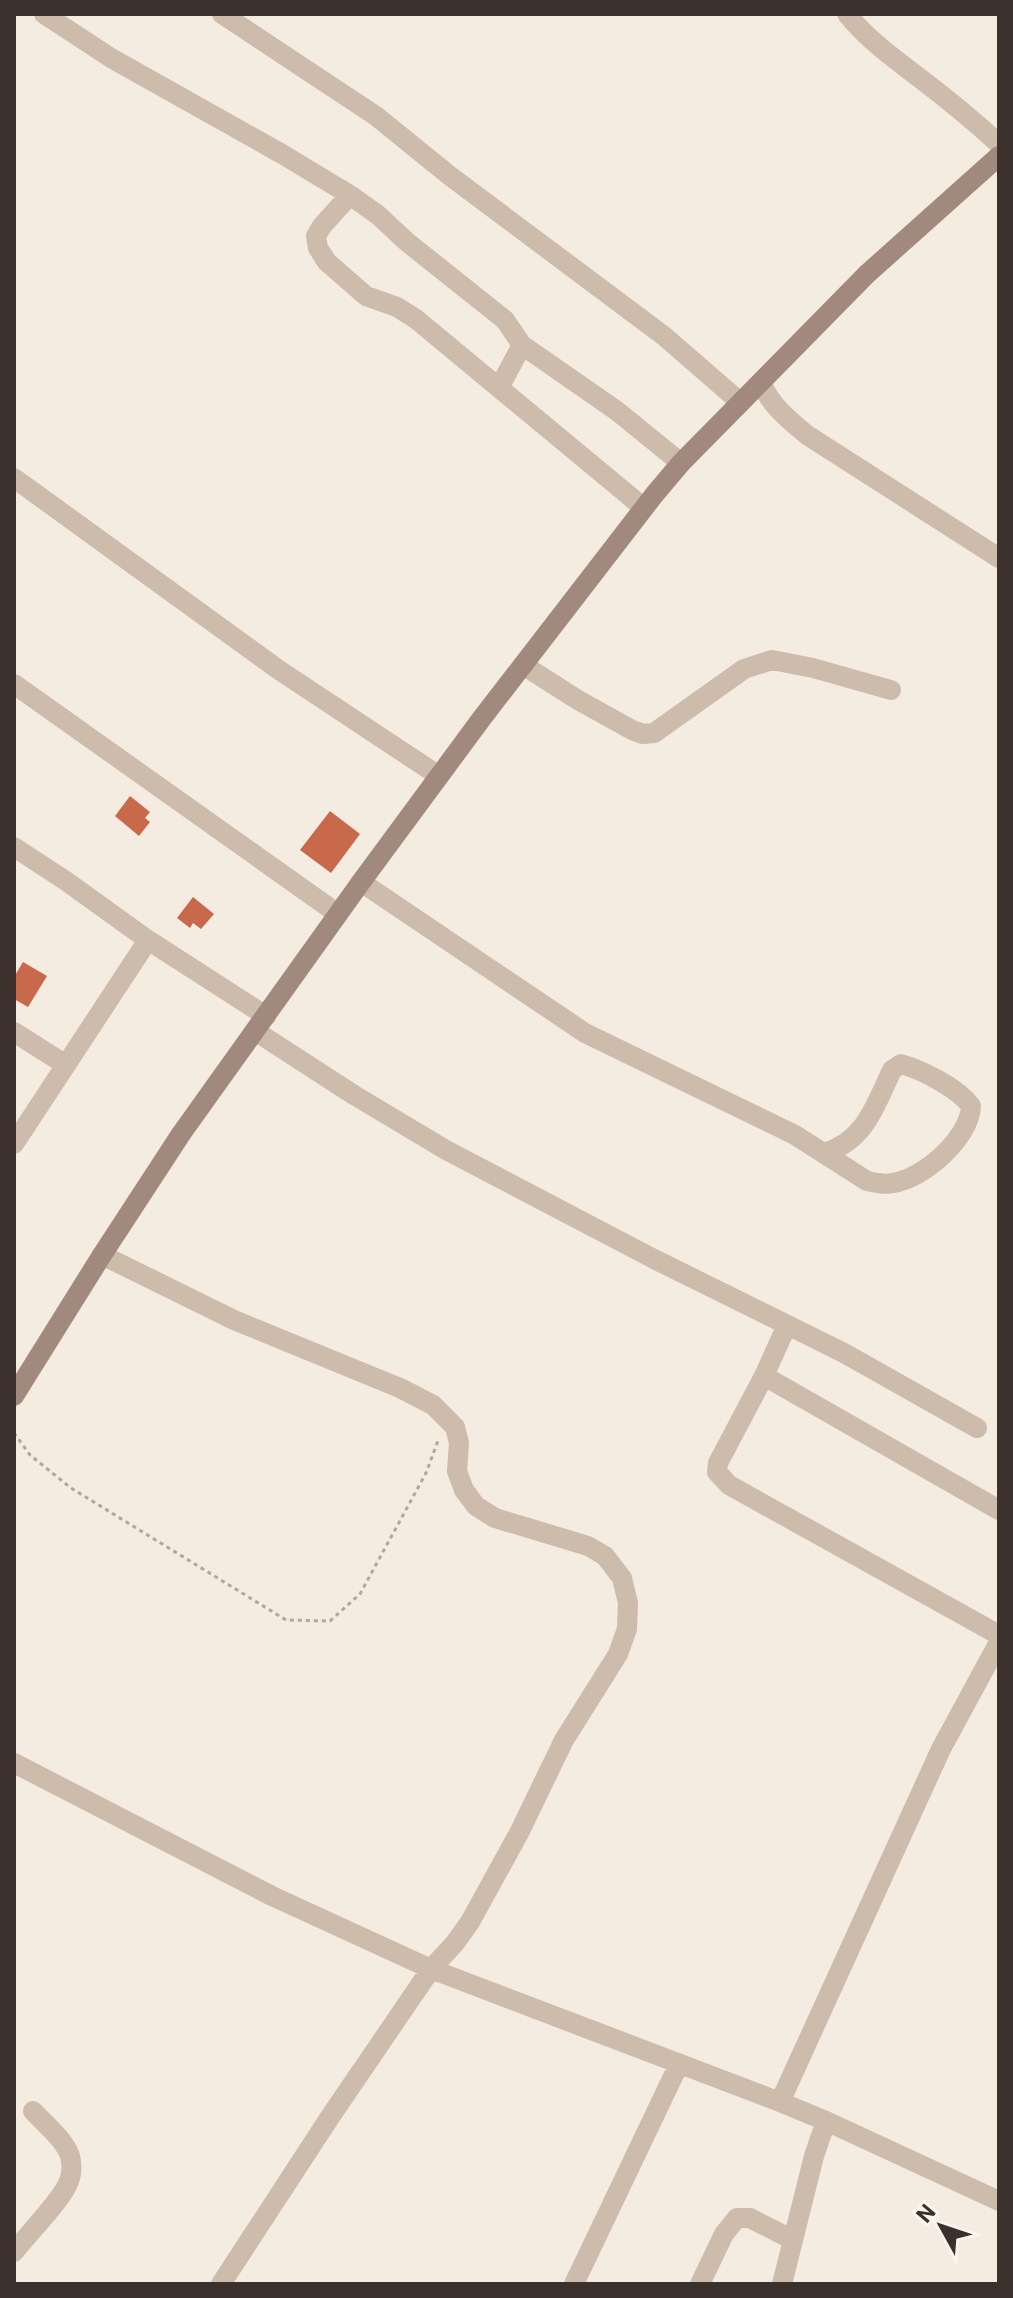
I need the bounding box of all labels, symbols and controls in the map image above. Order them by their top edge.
north arrow [901,2186,981,2266]
text: N [911,2199,941,2227]

